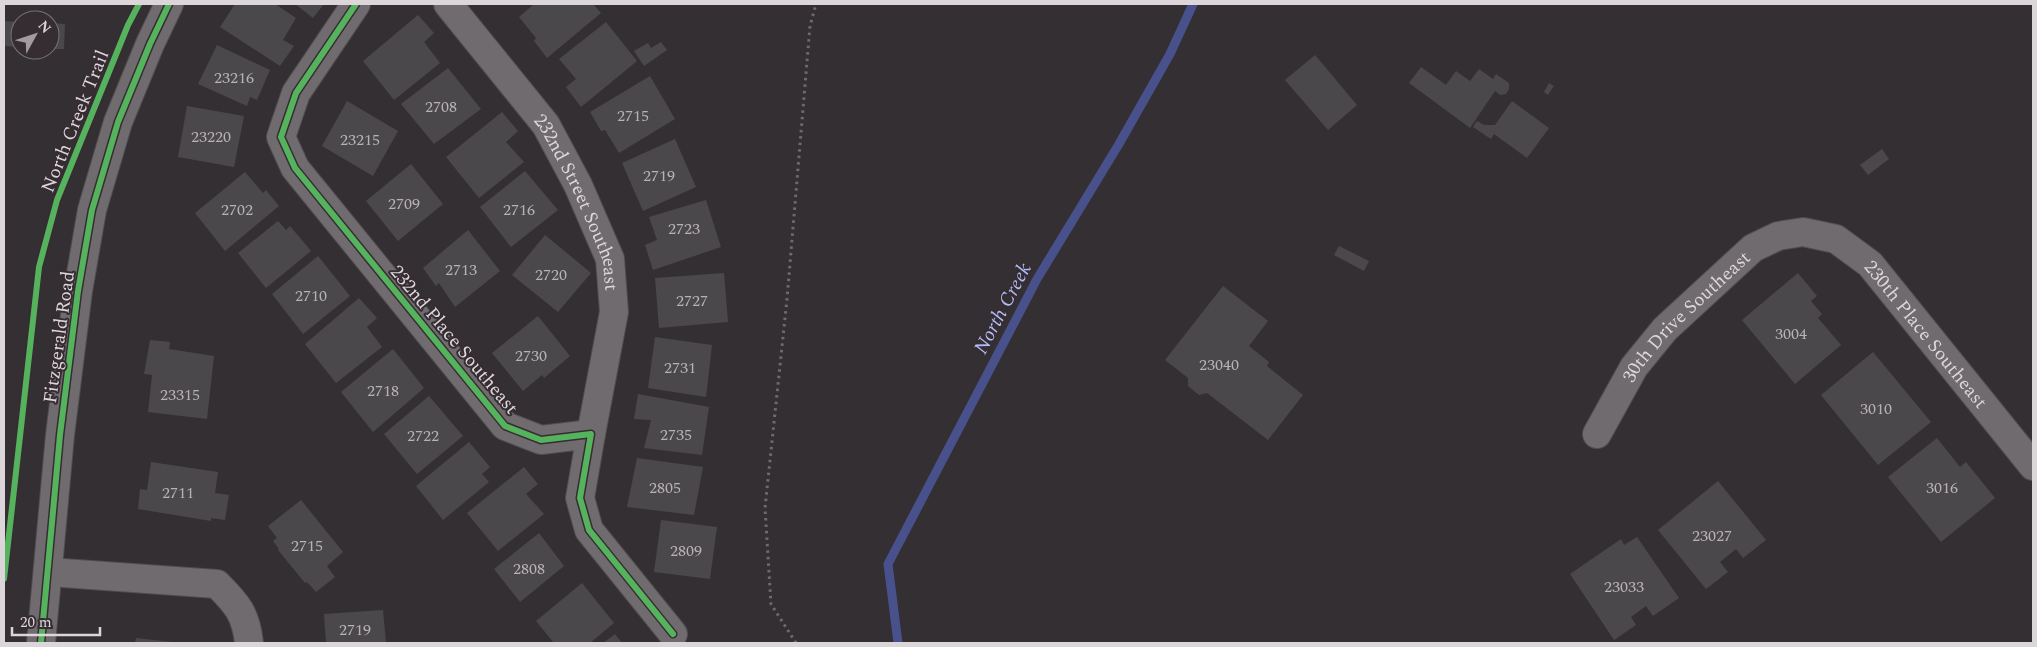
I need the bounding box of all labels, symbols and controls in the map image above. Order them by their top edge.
north arrow [10,10,60,60]
text: N [33,16,56,38]
street label: North Creek Trail [34,46,117,197]
house number: 23216 [214,66,254,90]
house number: 2708 [425,95,457,119]
house number: 2715 [617,104,649,128]
street label: 232nd Street Southeast [526,108,625,292]
house number: 23220 [191,125,231,149]
house number: 23215 [340,128,380,152]
house number: 2719 [643,164,675,188]
house number: 2709 [388,192,420,216]
house number: 2702 [221,198,253,222]
house number: 2716 [503,198,535,222]
house number: 2723 [668,217,700,241]
street label: 30th Drive Southeast [1615,244,1758,388]
street label: 230th Place Southeast [1856,254,1994,416]
water label: North Creek [966,257,1040,360]
house number: 2713 [445,258,477,282]
street label: 232nd Place Southeast [382,259,525,421]
house number: 2720 [535,263,567,287]
street label: Fitzgerald Road [36,269,83,405]
house number: 2710 [295,284,327,308]
house number: 2727 [676,289,708,313]
house number: 3004 [1775,322,1807,346]
house number: 2730 [515,344,547,368]
house number: 23040 [1199,353,1239,377]
house number: 2731 [664,356,696,380]
house number: 2718 [367,379,399,403]
house number: 23315 [160,383,200,407]
house number: 3010 [1860,397,1892,421]
house number: 2735 [660,423,692,447]
house number: 2722 [407,424,439,448]
house number: 2805 [649,476,681,500]
house number: 3016 [1926,476,1958,500]
house number: 2711 [162,481,194,505]
house number: 23027 [1692,524,1732,548]
house number: 2715 [291,534,323,558]
house number: 2809 [670,539,702,563]
house number: 2808 [513,557,545,581]
house number: 23033 [1604,575,1644,599]
scale bar [12,604,100,636]
text: 20 m [20,611,52,634]
house number: 2719 [339,618,371,642]

